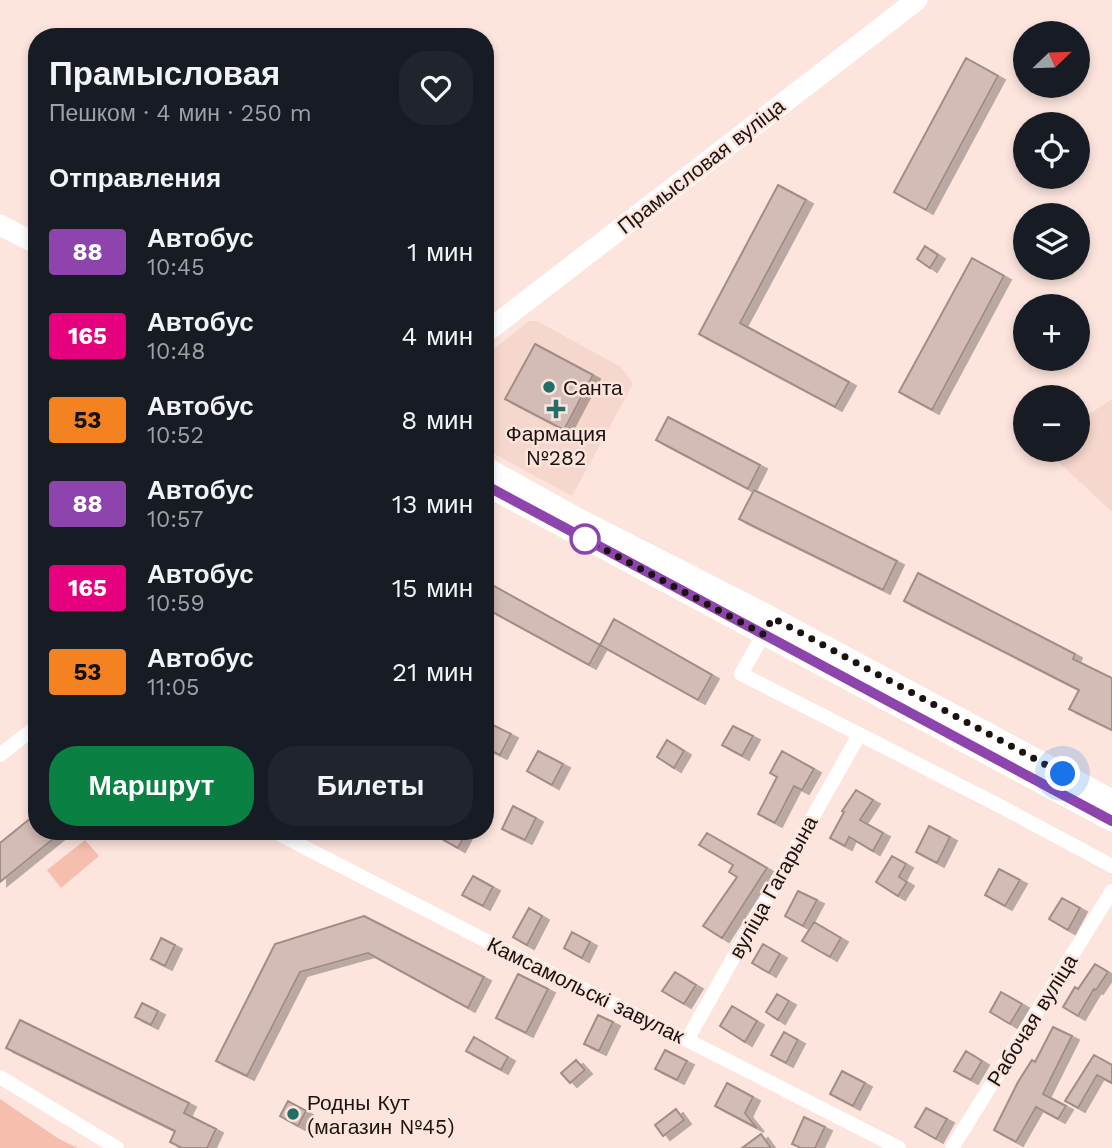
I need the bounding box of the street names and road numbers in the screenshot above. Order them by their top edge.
street label: Прамысловая вуліца [612,93,790,239]
street label: вуліца Гагарына [723,811,823,963]
street label: Камсамольскі завулак [483,931,689,1049]
street label: Рабочая вуліца [981,949,1083,1091]

